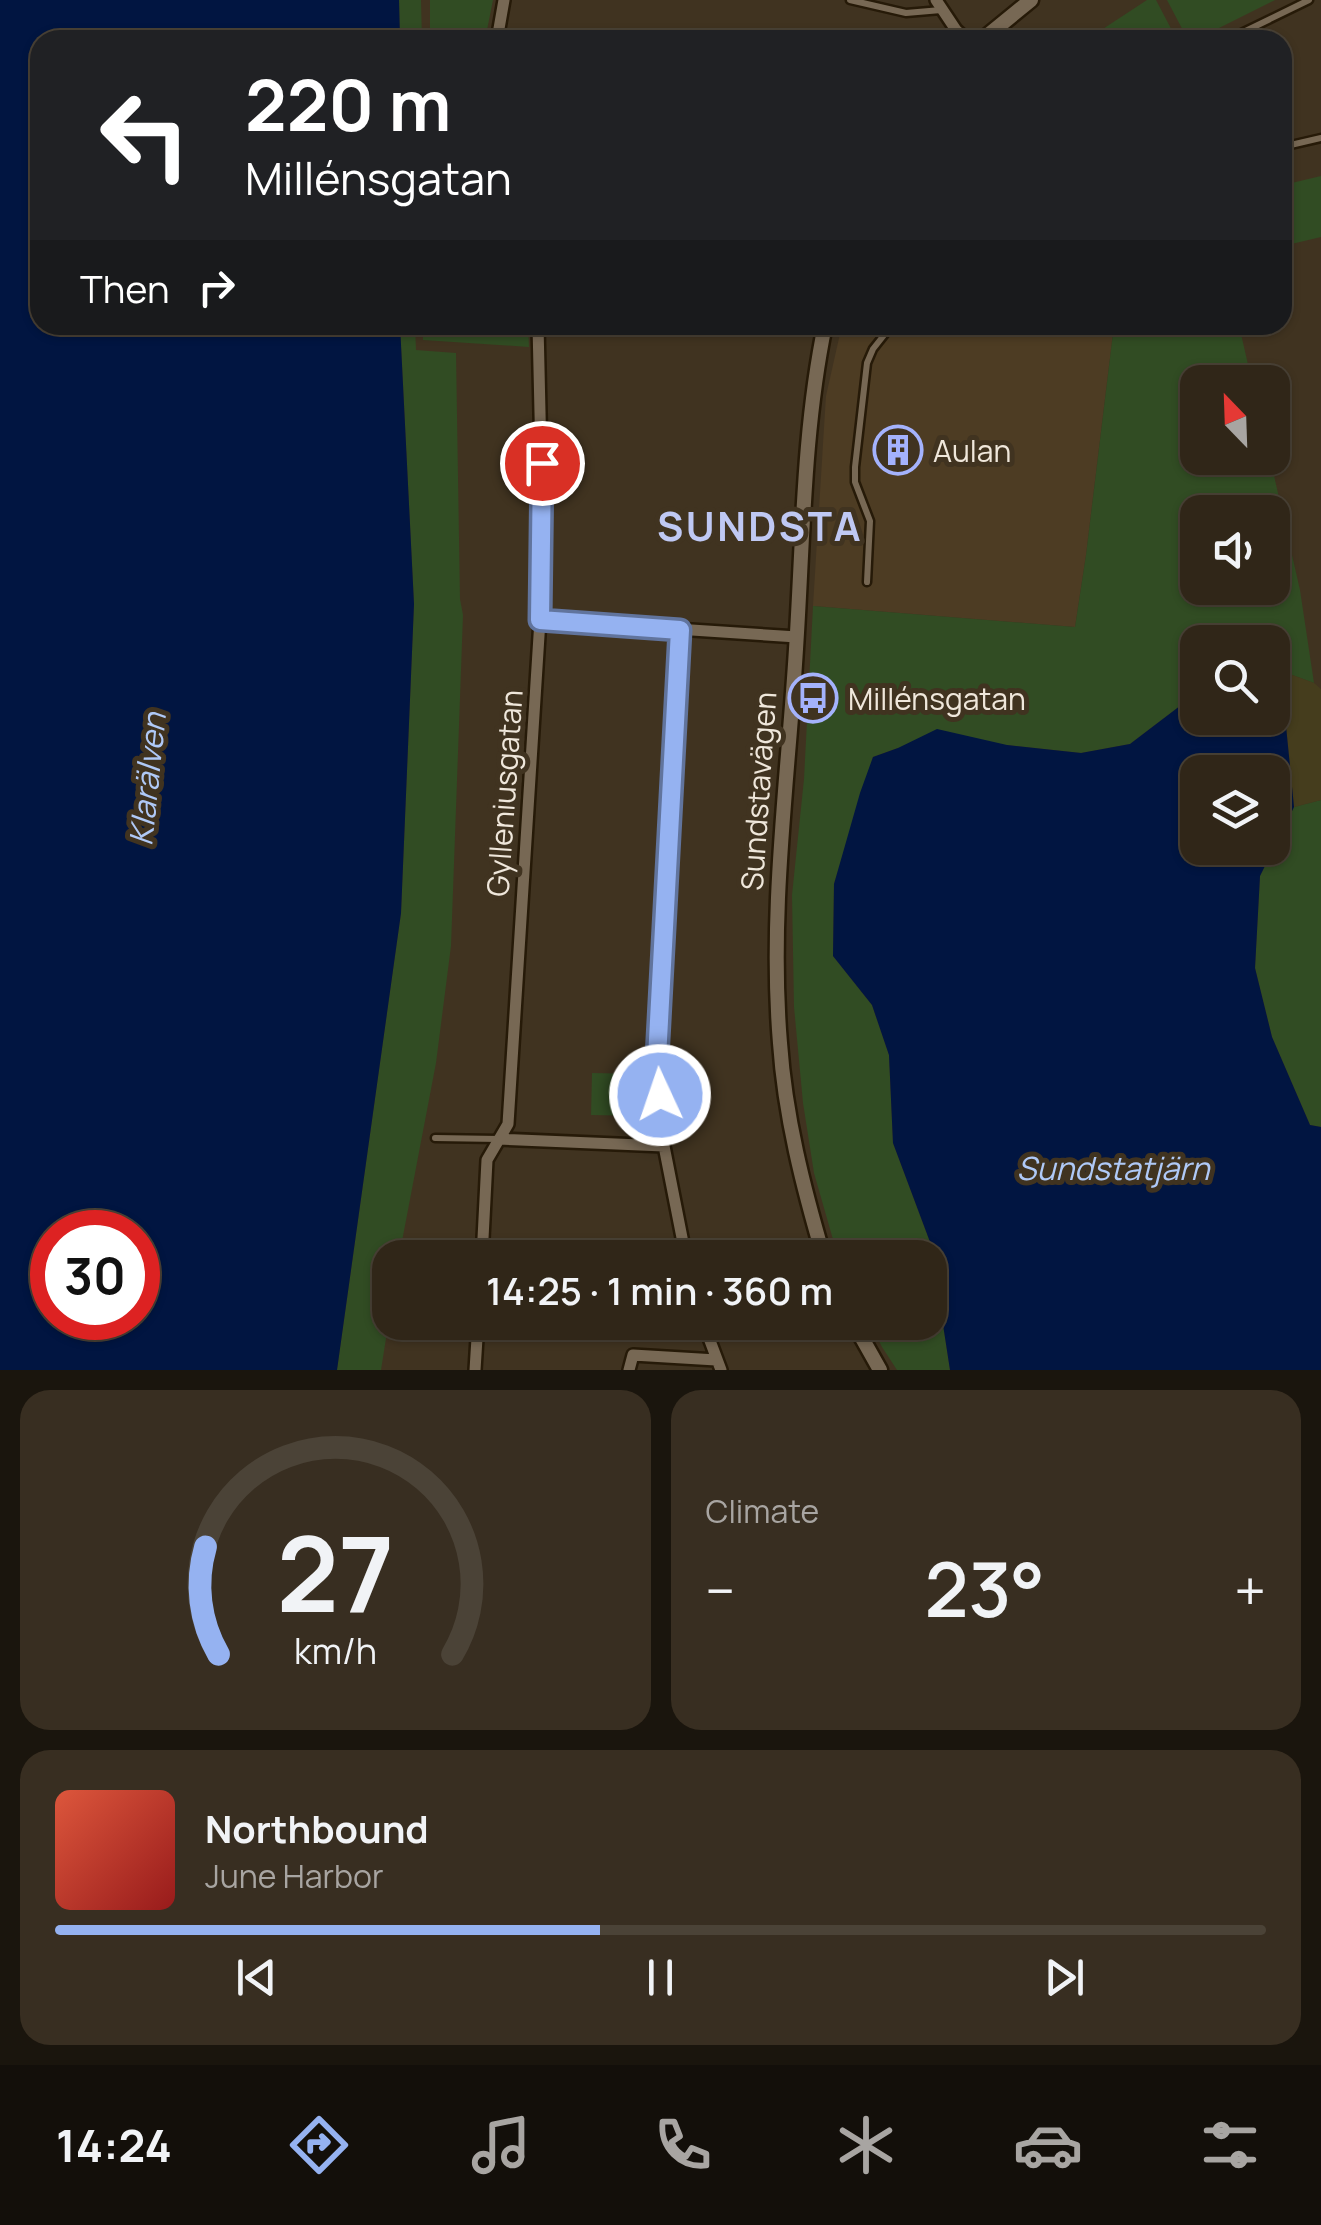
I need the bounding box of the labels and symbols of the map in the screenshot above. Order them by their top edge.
north arrow [1180,365,1290,475]
pin [500,421,585,506]
building icon: Aulan [872,424,924,476]
place label: Aulan [933,430,1011,471]
district label: SUNDSTA [657,498,863,553]
bus stop icon: Millénsgatan [787,672,839,724]
place label: Millénsgatan [848,678,1026,719]
street label: Gylleniusgatan [476,688,532,898]
street label: Sundstavägen [731,690,785,892]
water label: Klarälven [118,709,176,848]
position arrow [608,1043,712,1147]
water label: Sundstatjärn [1016,1146,1211,1190]
speed limit sign: 30 [30,1210,160,1340]

